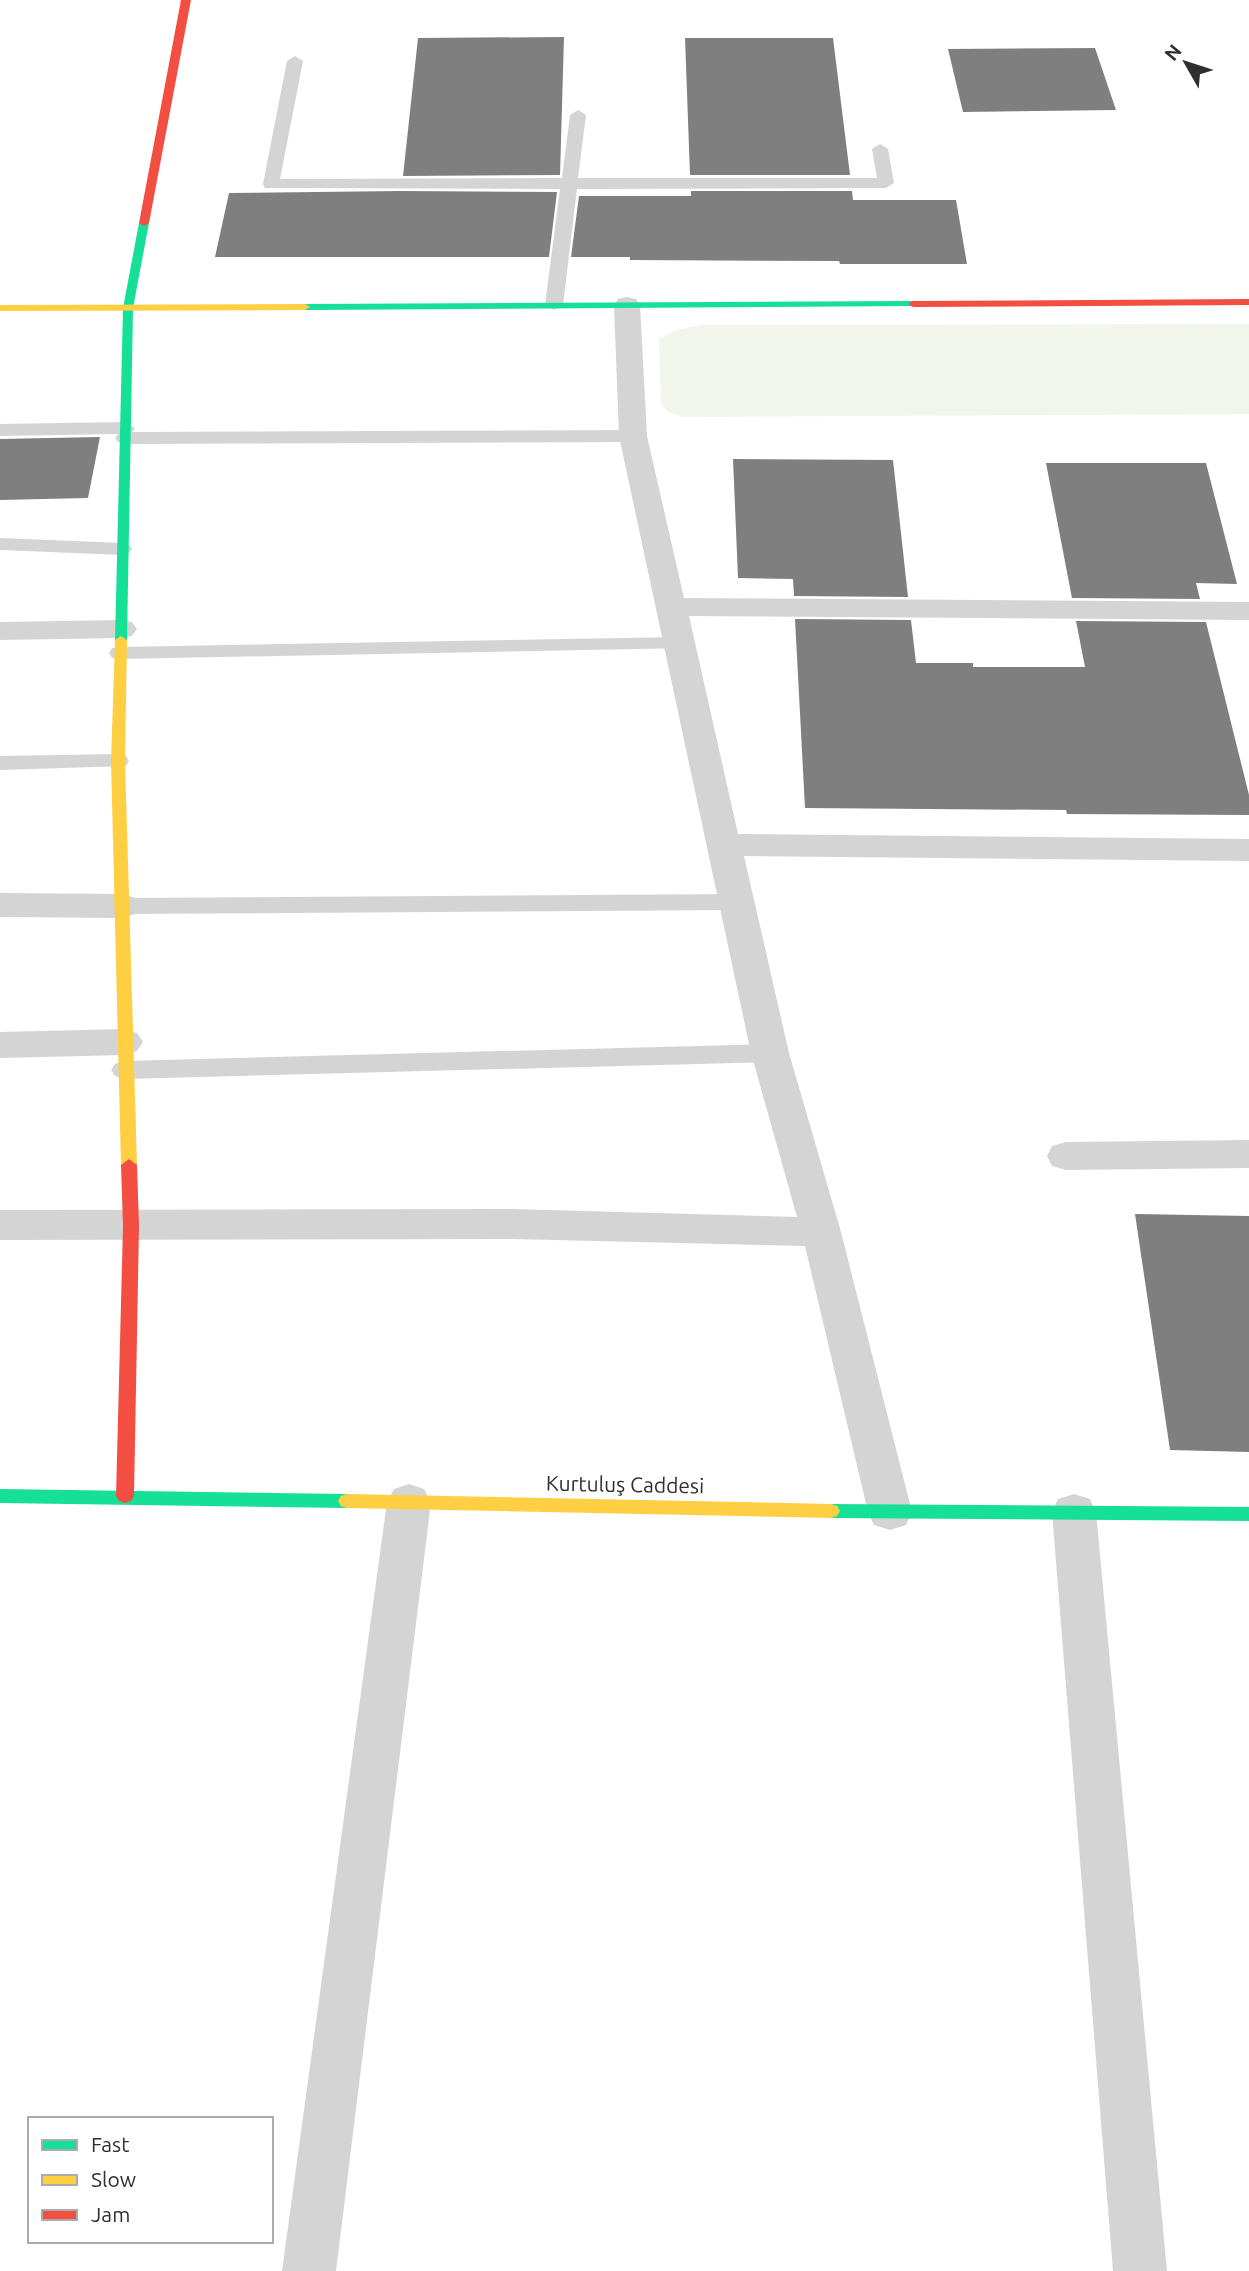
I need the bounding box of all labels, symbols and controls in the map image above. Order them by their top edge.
north arrow [1151,28,1221,98]
text: N [1160,40,1186,65]
street label: Kurtuluş Caddesi [546,1471,704,1497]
legend [28,2117,273,2243]
text: Fast [91,2132,129,2156]
text: Slow [91,2167,136,2191]
text: Jam [91,2202,130,2226]

